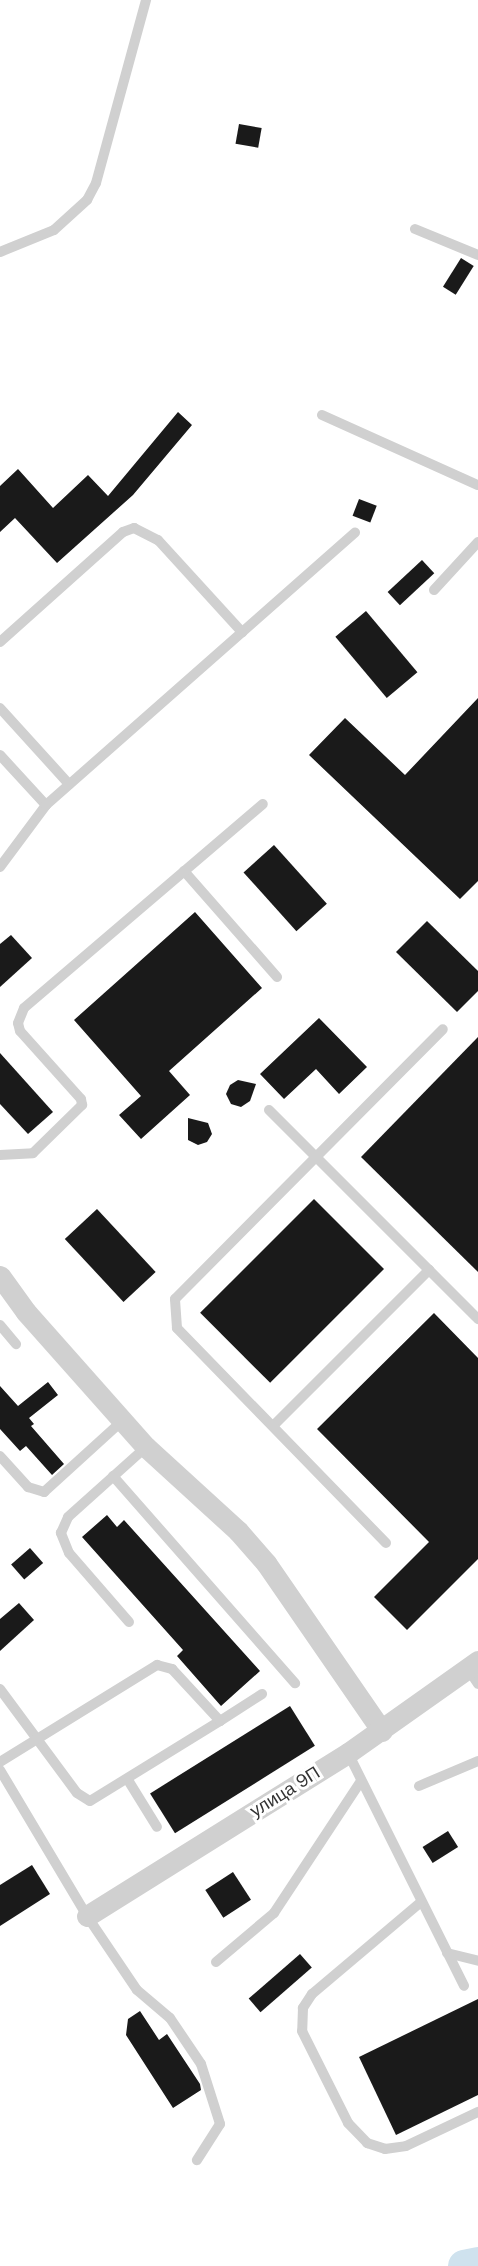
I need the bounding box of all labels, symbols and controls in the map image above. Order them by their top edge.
street label: улица 9П [246,1762,324,1822]

